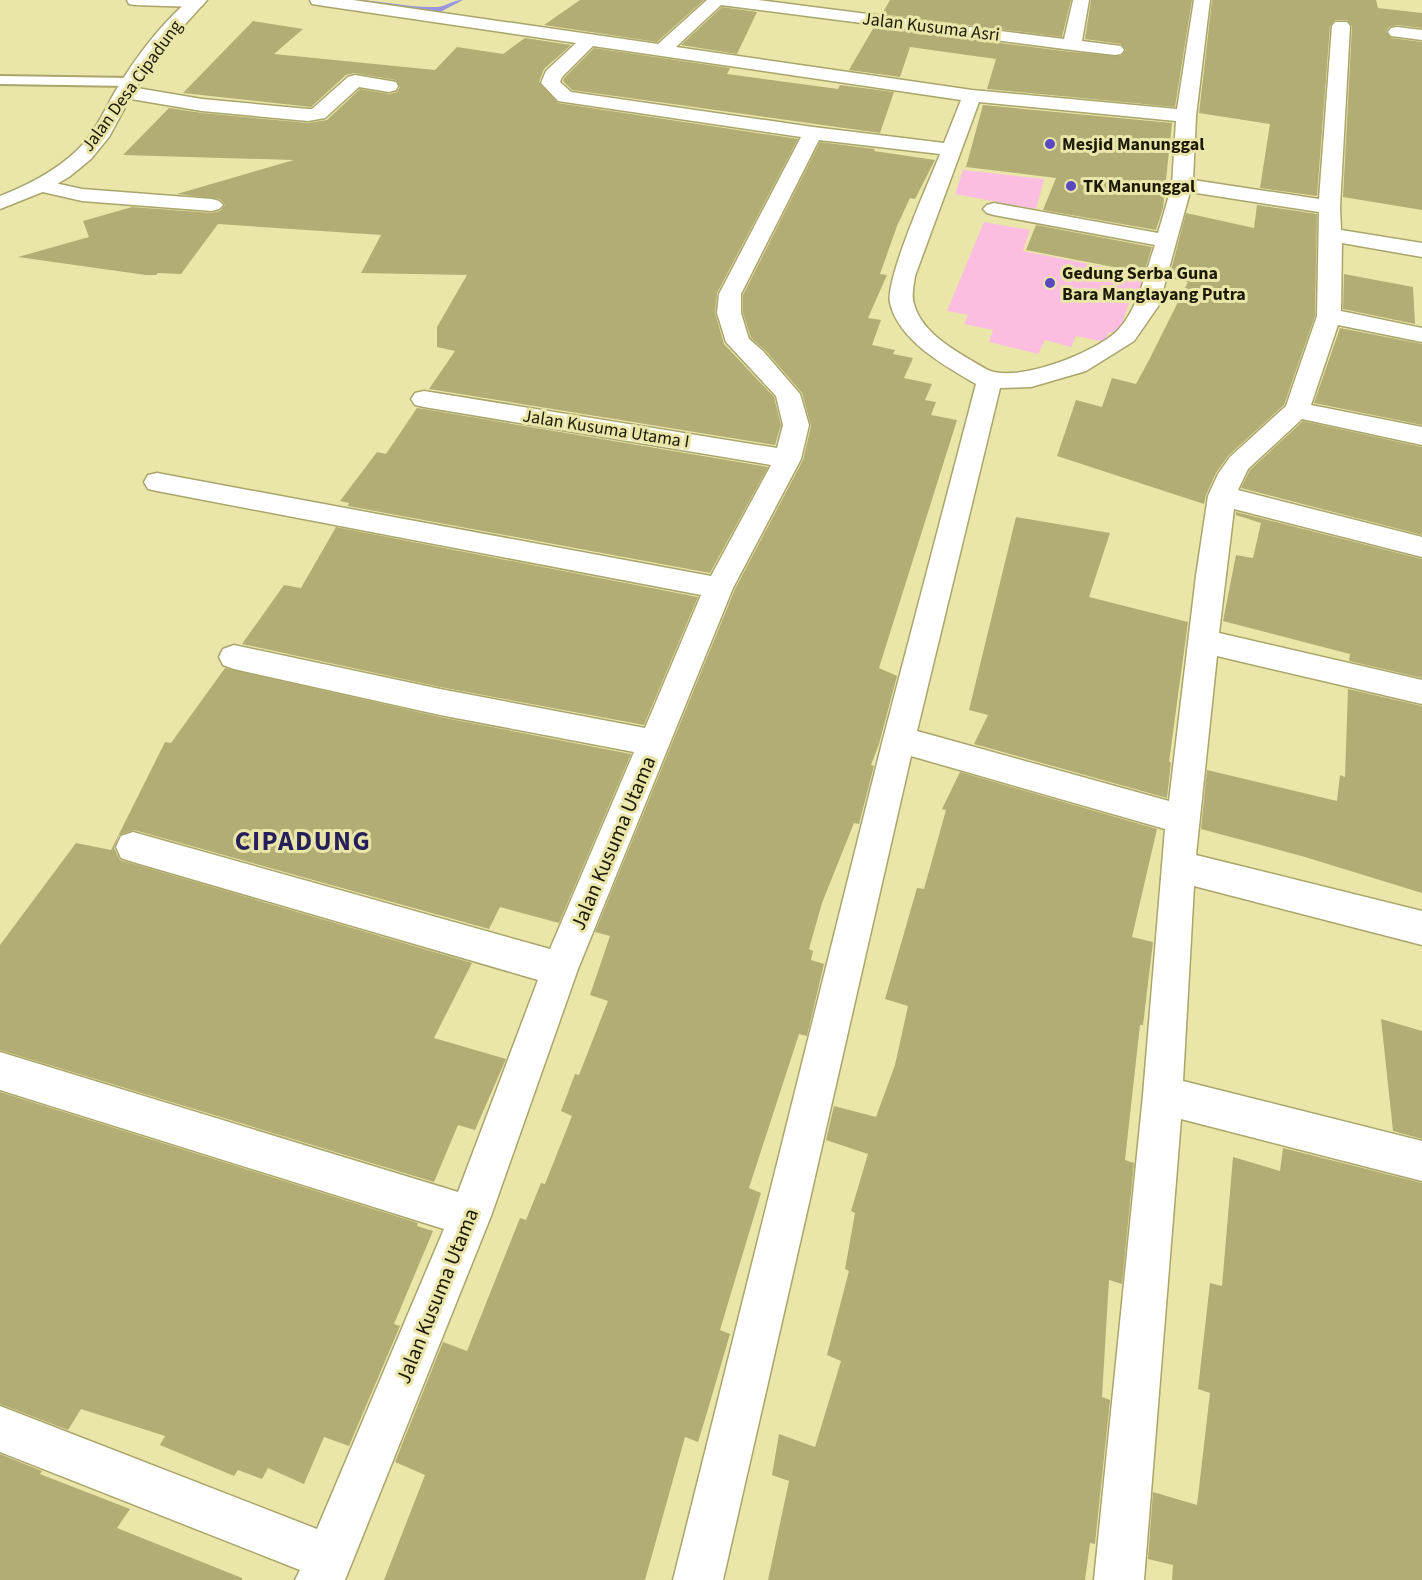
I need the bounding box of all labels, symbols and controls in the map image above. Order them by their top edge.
street label: Jalan Kusuma Asri [861,6,1001,48]
street label: Jalan Desa Cipadung [76,15,188,157]
place label: Mesjid Manunggal [1062,132,1204,157]
marker: Mesjid Manunggal [1043,137,1057,151]
place label: TK Manunggal [1083,174,1195,199]
marker: TK Manunggal [1064,179,1078,193]
place label: Gedung Serba Guna Bara Manglayang Putra [1062,261,1246,307]
marker: Gedung Serba Guna Bara Manglayang Putra [1043,276,1057,290]
street label: Jalan Kusuma Utama I [521,403,691,455]
street label: Jalan Kusuma Utama [563,751,663,935]
district label: CIPADUNG [235,822,371,861]
street label: Jalan Kusuma Utama [388,1204,486,1388]

